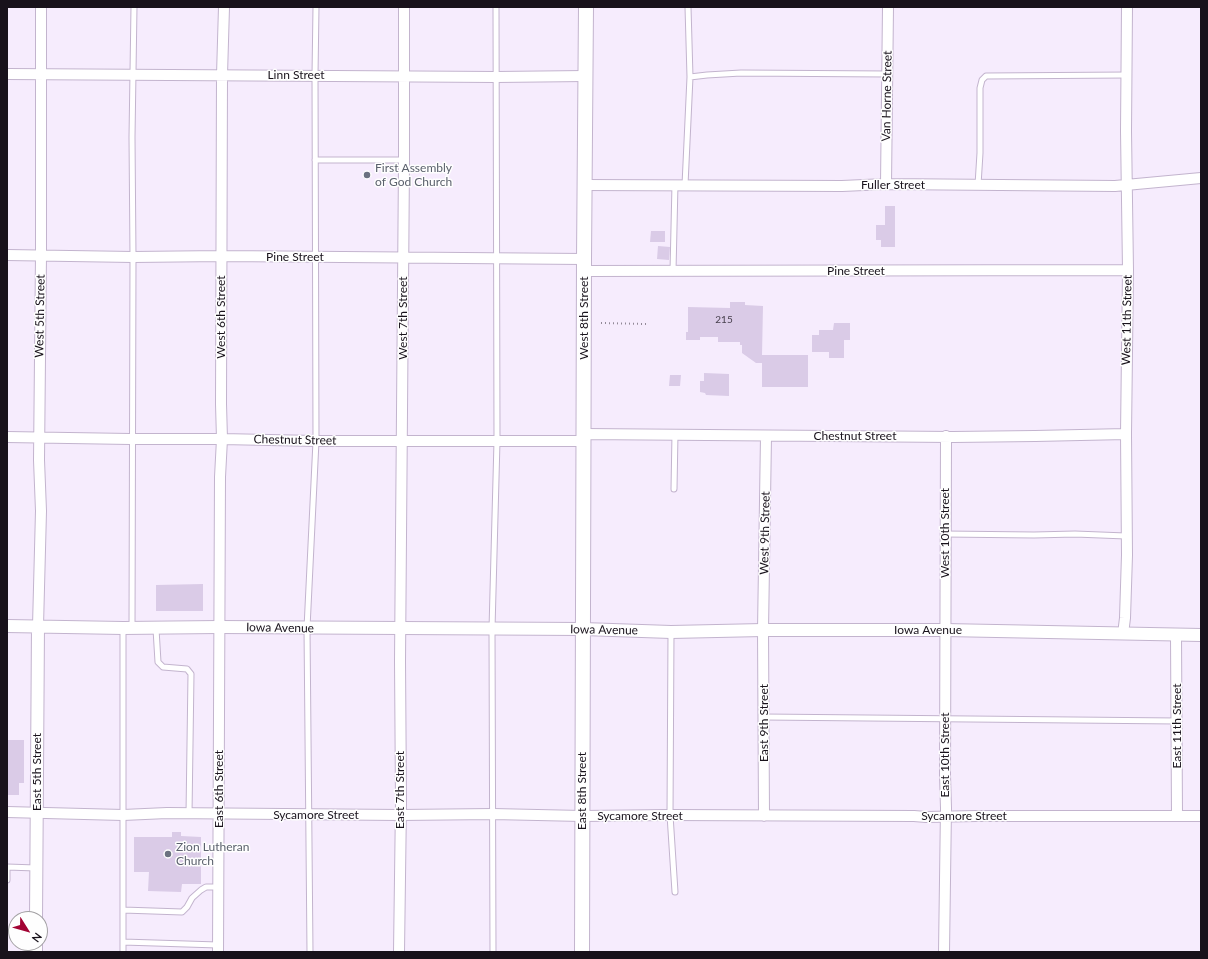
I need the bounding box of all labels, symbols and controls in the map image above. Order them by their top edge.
street label: Van Horne Street [879,50,895,142]
street label: Linn Street [267,68,325,82]
place label: First Assembly of God Church [375,161,452,189]
marker: First Assembly of God Church [362,170,372,180]
street label: Fuller Street [861,178,925,192]
street label: Pine Street [266,250,324,264]
street label: Pine Street [827,264,885,278]
street label: West 5th Street [32,274,48,358]
street label: West 6th Street [214,275,228,359]
street label: West 11th Street [1119,275,1135,365]
street label: West 7th Street [396,276,410,360]
street label: West 8th Street [577,276,591,360]
house number: 215 [715,314,733,326]
street label: Chestnut Street [814,429,896,443]
street label: Chestnut Street [253,432,337,448]
street label: West 10th Street [938,488,952,578]
street label: West 9th Street [757,491,773,575]
street label: Iowa Avenue [246,620,314,636]
street label: Iowa Avenue [570,622,638,638]
street label: Iowa Avenue [894,623,962,637]
street label: East 9th Street [757,684,771,762]
street label: East 11th Street [1170,684,1184,768]
street label: East 10th Street [938,713,952,797]
street label: East 5th Street [30,733,44,811]
street label: East 6th Street [212,750,226,828]
street label: East 7th Street [393,751,407,829]
street label: East 8th Street [575,752,589,830]
street label: Sycamore Street [273,808,359,822]
street label: Sycamore Street [597,809,683,823]
street label: Sycamore Street [921,809,1007,823]
place label: Zion Lutheran Church [176,840,249,868]
marker: Zion Lutheran Church [163,849,173,859]
north arrow [8,911,48,951]
text: N [29,931,45,945]

